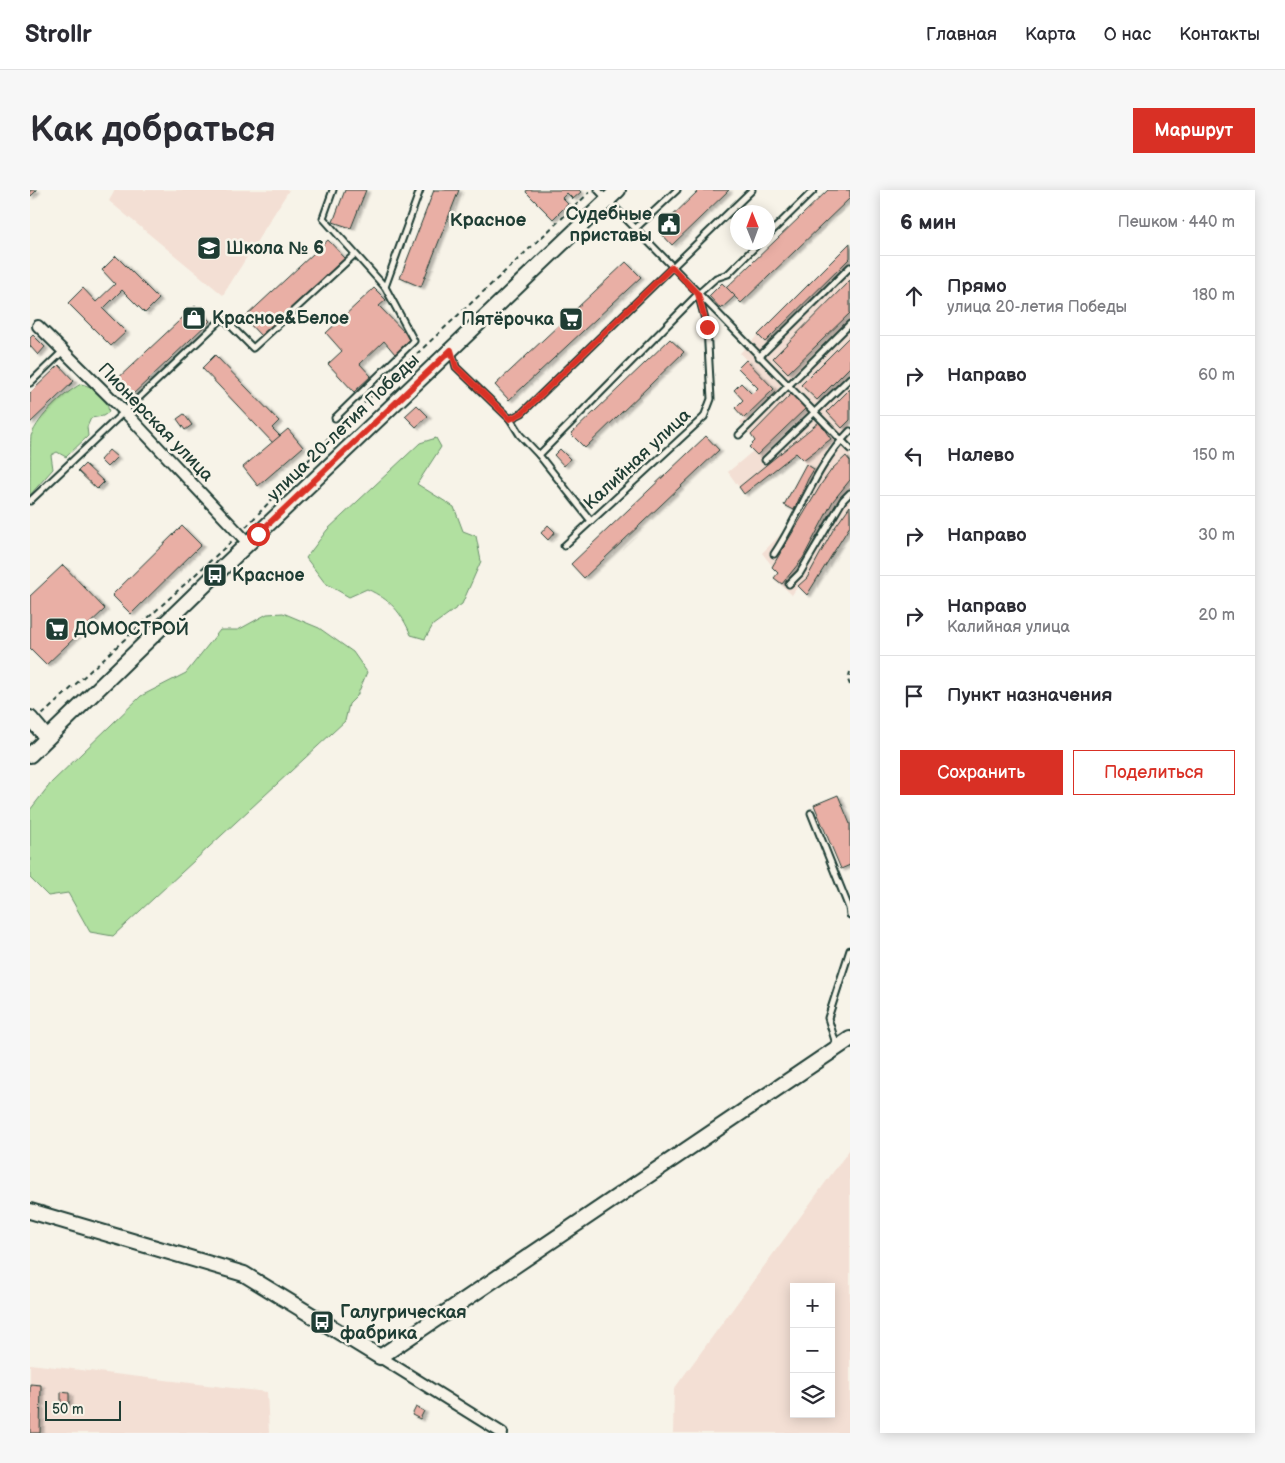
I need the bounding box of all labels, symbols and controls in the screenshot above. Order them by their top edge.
text: Strollr [25,20,92,49]
text: Главная [926,24,997,45]
text: Карта [1025,24,1076,45]
text: О нас [1104,24,1151,45]
text: Контакты [1179,24,1260,45]
button: Маршрут [1133,108,1255,153]
text: Как добраться [30,109,276,152]
place label: Судебные приставы [566,204,652,246]
north arrow [730,205,775,250]
district label: Красное [450,209,527,232]
text: 6 мин [900,210,956,235]
public building icon: Судебные приставы [656,211,682,237]
text: Пешком · 440 m [1118,213,1235,232]
school or university icon: Школа № 6 [196,235,222,261]
place label: Школа № 6 [226,238,324,259]
text: Прямо [947,275,1007,298]
icon: ahead [900,282,928,310]
text: 180 m [1193,286,1235,305]
text: улица 20-летия Победы [947,298,1127,317]
shop icon: Красное&Белое [181,305,207,331]
supermarket icon: Пятёрочка [558,306,584,332]
place label: Красное&Белое [212,308,349,329]
place label: Пятёрочка [461,309,555,330]
route end [696,316,719,339]
street label: улица 20-летия Победы [263,349,424,505]
street label: Пионерская улица [94,359,218,486]
icon: right [900,362,928,390]
text: Направо [947,364,1027,387]
text: 60 m [1198,366,1235,385]
street label: Калийная улица [580,404,695,514]
icon: left [900,442,928,470]
text: Налево [947,444,1014,467]
text: 150 m [1193,446,1235,465]
icon: right [900,522,928,550]
route start [247,523,270,546]
text: Направо [947,524,1027,547]
text: 30 m [1198,526,1235,545]
bus stop icon: Красное [202,562,228,588]
place label: Красное [232,565,304,586]
text: Направо [947,595,1027,618]
icon: right [900,602,928,630]
text: 20 m [1199,606,1235,625]
supermarket icon: ДОМОСТРОЙ [44,616,70,642]
place label: ДОМОСТРОЙ [74,617,189,640]
text: Калийная улица [947,618,1070,637]
icon: arrive [900,682,928,710]
text: Пункт назначения [947,684,1112,707]
button: Сохранить [900,750,1063,795]
button: Поделиться [1073,750,1235,795]
map controls [790,1283,835,1418]
button: + [790,1283,835,1328]
place label: Галугрическая фабрика [340,1302,467,1344]
bus stop icon: Галугрическая фабрика [309,1309,335,1335]
button: − [790,1328,835,1373]
button: layers [790,1373,835,1418]
scale bar [45,1398,121,1421]
text: 50 m [52,1401,84,1418]

